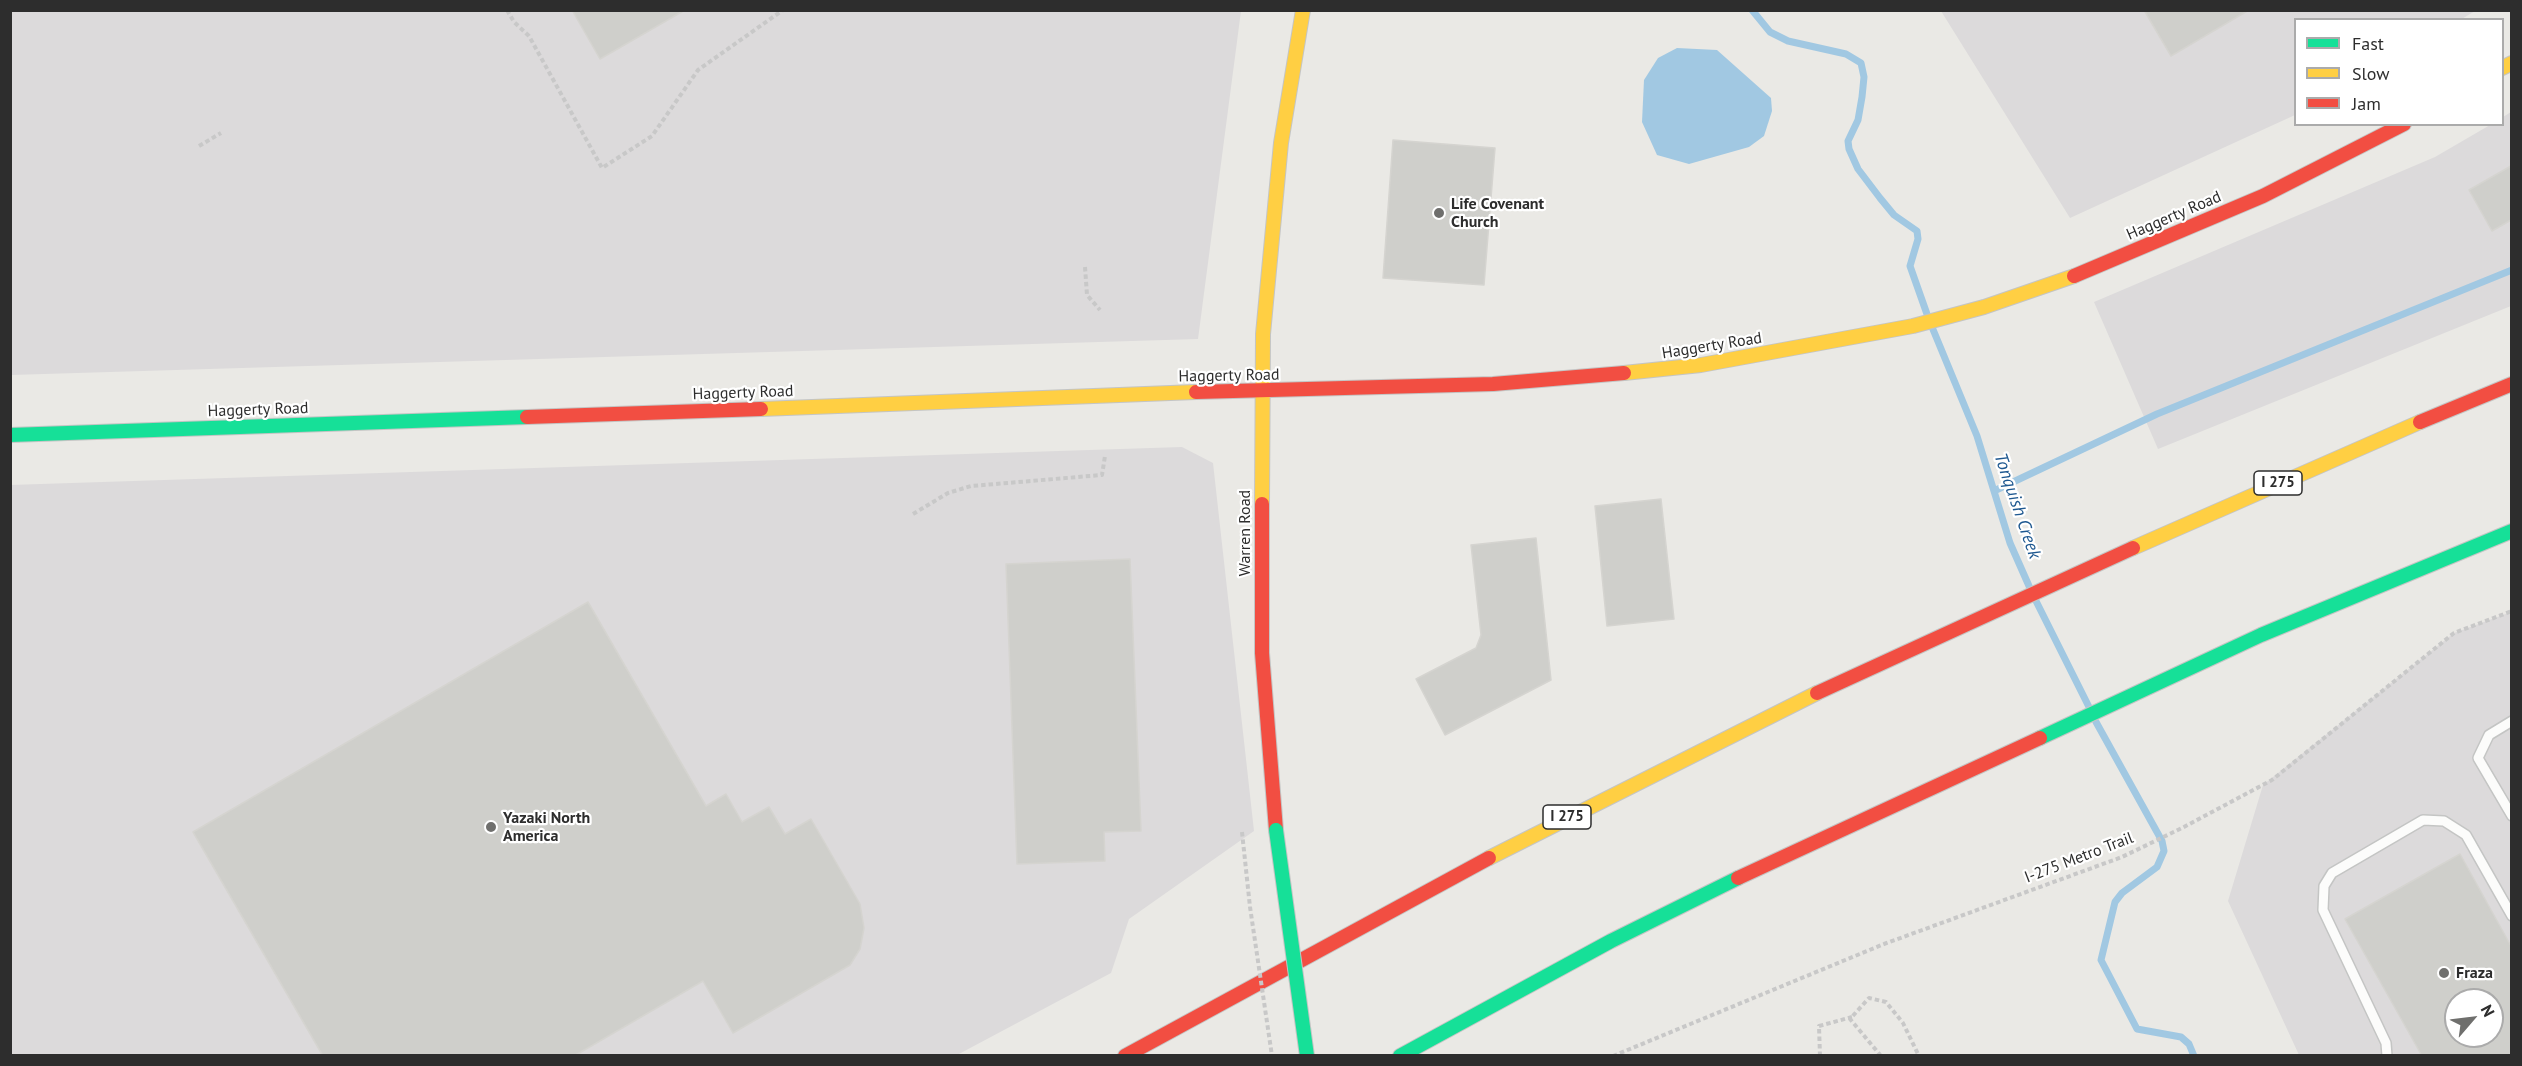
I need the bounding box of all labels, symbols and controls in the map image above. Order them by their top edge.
legend [2294,18,2504,126]
text: Fast [2352,32,2384,55]
text: Slow [2352,62,2390,85]
text: Jam [2352,92,2381,115]
street label: Haggerty Road [2124,187,2224,245]
place label: Life Covenant Church [1451,194,1544,232]
marker: Life Covenant Church [1432,206,1446,220]
street label: Haggerty Road [1661,329,1763,363]
street label: Haggerty Road [1178,366,1280,386]
street label: Haggerty Road [692,382,794,404]
street label: Haggerty Road [207,399,309,421]
water label: Tonquish Creek [1989,450,2045,562]
road number: I 275 [2254,471,2302,495]
street label: Warren Road [1235,490,1255,576]
road number: I 275 [1543,805,1591,829]
place label: Yazaki North America [503,808,590,846]
marker: Yazaki North America [484,820,498,834]
street label: I-275 Metro Trail [2022,828,2136,888]
place label: Fraza [2456,963,2493,983]
marker: Fraza [2437,966,2451,980]
north arrow [2444,988,2504,1048]
text: N [2477,1001,2499,1020]

